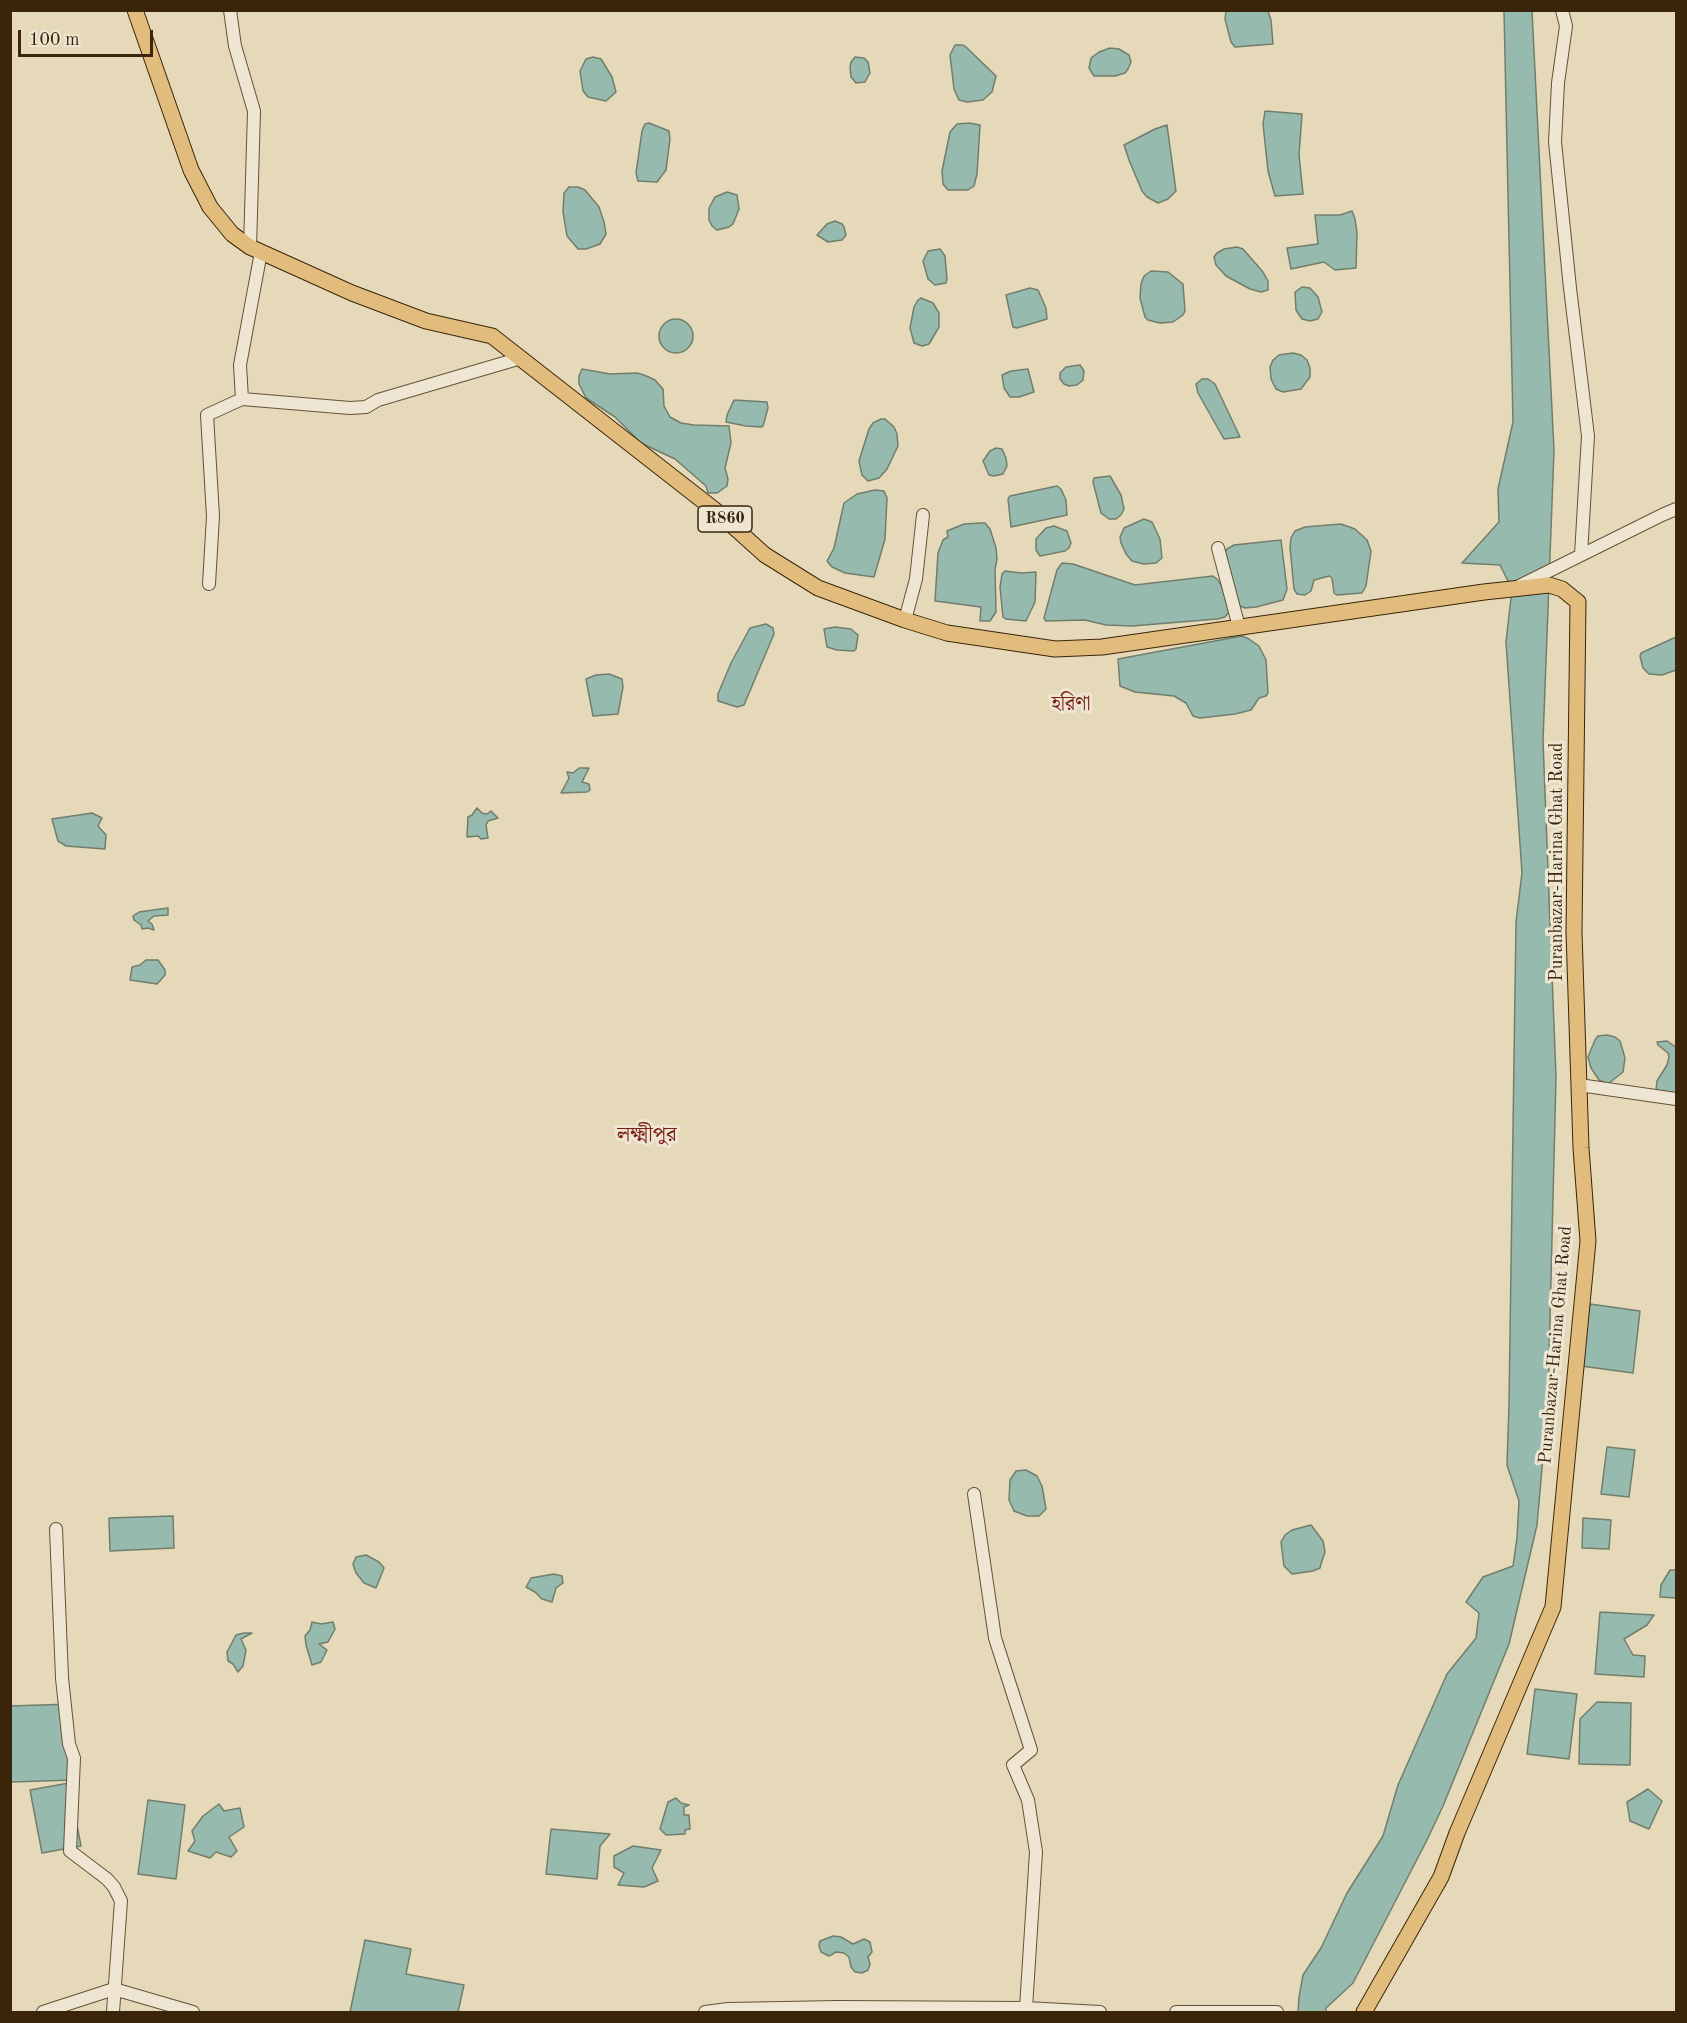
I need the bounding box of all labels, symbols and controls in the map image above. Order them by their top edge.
scale bar [21,18,156,56]
text: 100 m [29,31,80,49]
road number: R860 [698,506,752,532]
district label: হরিণা [1052,693,1090,717]
street label: Puranbazar-Harina Ghat Road [1546,743,1568,981]
district label: লক্ষ্মীপুর [617,1122,677,1148]
street label: Puranbazar-Harina Ghat Road [1535,1225,1577,1465]

